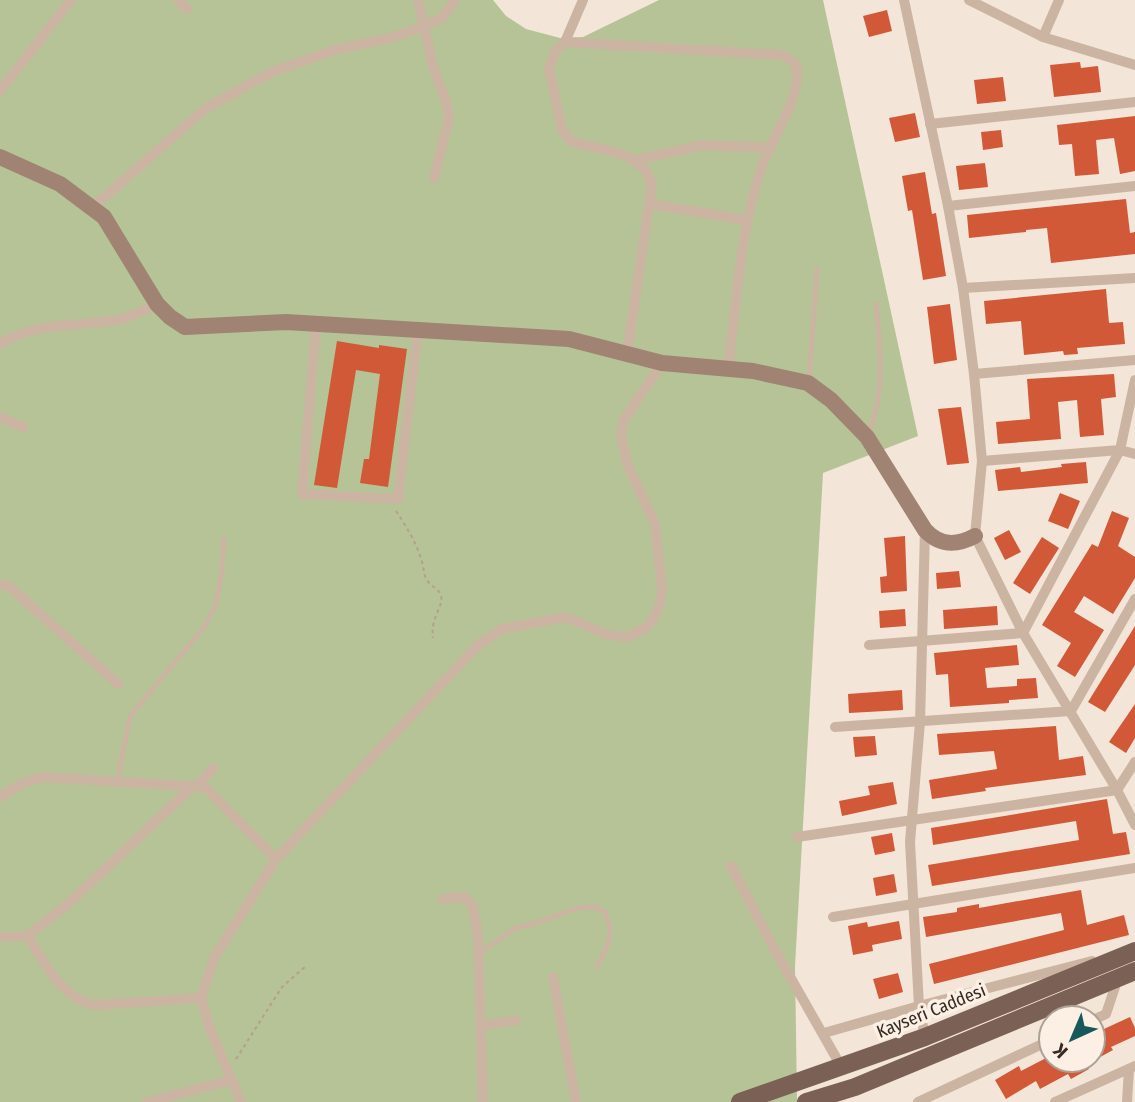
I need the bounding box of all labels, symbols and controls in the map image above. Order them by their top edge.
street label: Kayseri Caddesi [873,979,989,1043]
north arrow [1037,1004,1107,1074]
text: K [1048,1038,1072,1063]

